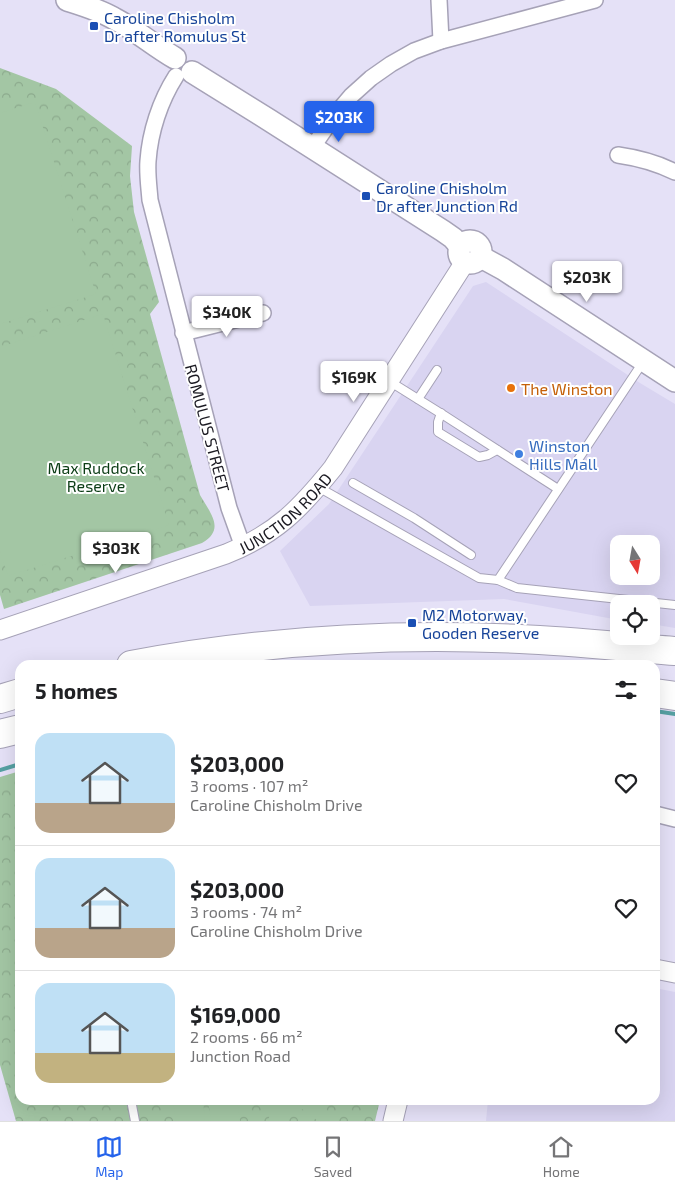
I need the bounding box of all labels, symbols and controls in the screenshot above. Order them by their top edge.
place label: Caroline Chisholm Dr after Romulus St [104,8,246,45]
marker: Caroline Chisholm Dr after Romulus St [88,20,100,32]
pin: $203K [304,100,374,143]
text: $203K [315,107,363,126]
place label: Caroline Chisholm Dr after Junction Rd [376,178,518,215]
marker: Caroline Chisholm Dr after Junction Rd [360,190,372,202]
pin: $203K [552,260,622,303]
text: $203K [563,267,611,286]
pin: $340K [192,296,262,338]
text: $340K [203,302,251,321]
pin: $169K [319,360,389,403]
street label: ROMULUS STREET [182,362,234,494]
text: $169K [331,367,377,386]
place label: The Winston [521,379,613,398]
marker: The Winston [505,382,517,394]
place label: Winston Hills Mall [529,436,597,473]
marker: Winston Hills Mall [513,448,525,460]
park label: Max Ruddock Reserve [47,458,145,495]
street label: JUNCTION ROAD [235,468,335,557]
pin: $303K [81,532,151,574]
north arrow [610,535,660,585]
map controls [610,535,660,645]
text: $303K [92,538,140,557]
button: locate [610,595,660,645]
place label: M2 Motorway, Gooden Reserve [422,605,539,642]
marker: M2 Motorway, Gooden Reserve [406,617,418,629]
icon: filters [612,676,640,704]
text: 5 homes [35,678,118,703]
text: $203,000 [190,751,284,776]
icon: home [75,753,135,813]
icon: heart [612,769,640,797]
text: 3 rooms · 107 m² [190,776,308,795]
text: Caroline Chisholm Drive [190,795,363,814]
text: $203,000 [190,877,284,902]
icon: home [75,878,135,938]
icon: heart [612,894,640,922]
text: 3 rooms · 74 m² [190,902,302,921]
text: Caroline Chisholm Drive [190,921,363,940]
text: $169,000 [190,1002,281,1027]
icon: home [75,1003,135,1063]
icon: heart [612,1019,640,1047]
text: 2 rooms · 66 m² [190,1027,303,1046]
text: Junction Road [190,1046,291,1065]
tab: Map [95,1133,123,1180]
tab: Saved [314,1133,352,1180]
tab: Home [543,1133,580,1180]

